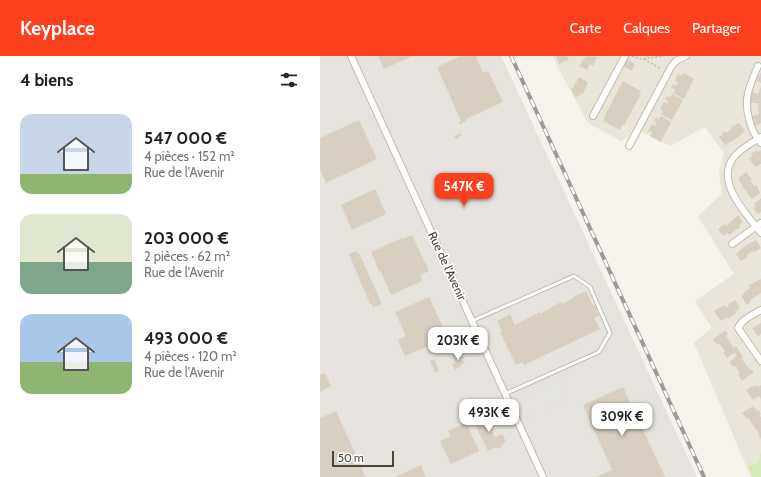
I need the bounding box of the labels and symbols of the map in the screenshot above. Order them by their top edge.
pin: 547K € [431,173,497,207]
street label: Rue de l'Avenir [425,229,470,303]
pin: 203K € [425,327,491,361]
pin: 493K € [456,399,522,433]
pin: 309K € [589,403,655,437]
scale bar [332,449,394,468]

